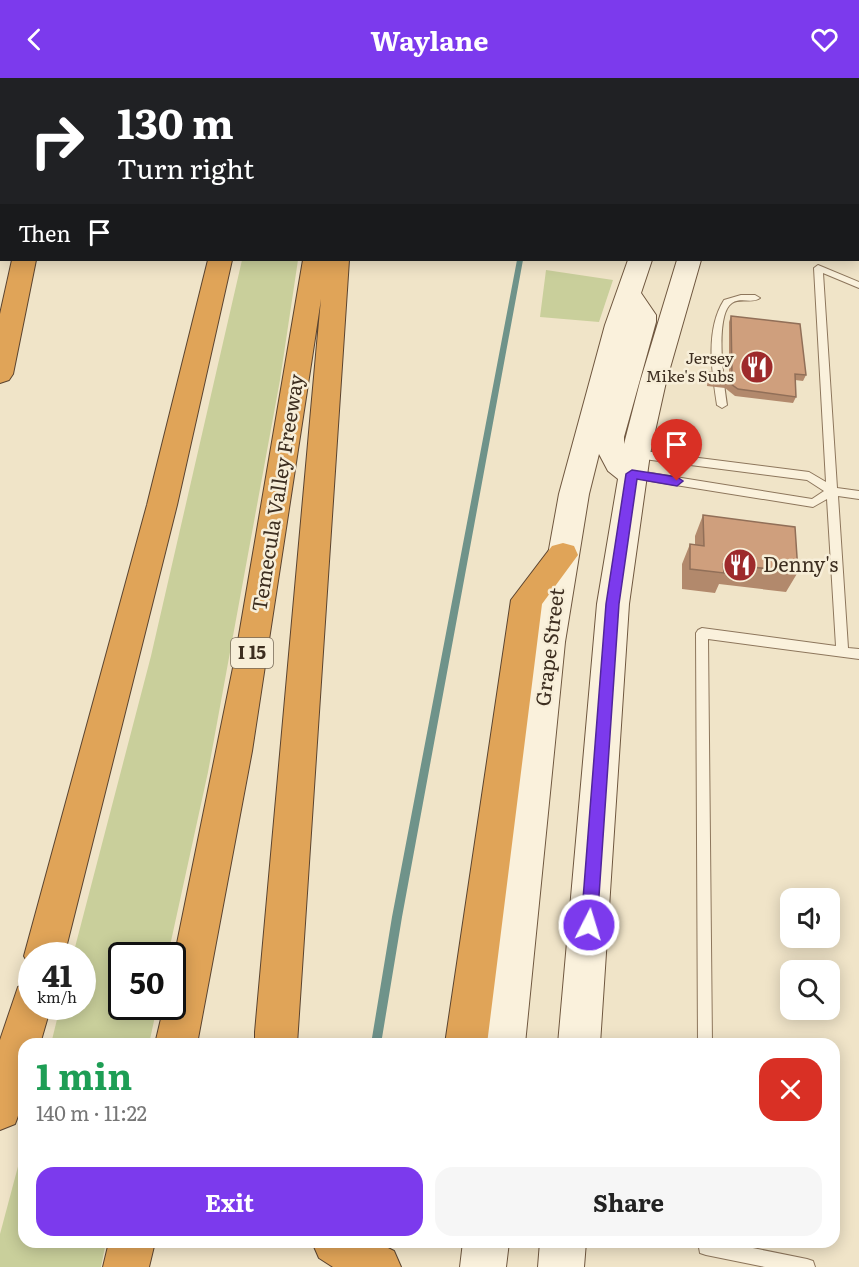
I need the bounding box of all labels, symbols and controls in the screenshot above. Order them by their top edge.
text: Waylane [370,19,489,59]
icon: back [18,23,51,56]
icon: heart [808,23,841,56]
text: 130 m [117,90,234,152]
icon: right [18,102,96,180]
text: Turn right [117,147,254,187]
text: Then [18,216,71,249]
icon: arrive [83,216,116,249]
place label: Jersey Mike's Subs [646,345,735,387]
restaurant icon: Jersey Mike's Subs [739,349,775,385]
street label: Temecula Valley Freeway [242,371,310,614]
pin [651,419,702,481]
icon: arrive [660,428,693,461]
restaurant icon: Denny's [722,547,758,583]
place label: Denny's [763,548,838,578]
street label: Grape Street [526,586,570,708]
road number: I 15 [231,638,273,668]
map controls [780,888,840,1020]
button: sound [780,888,840,948]
position arrow [557,893,621,957]
speed limit sign: 50 [108,942,186,1020]
text: 41 [42,952,72,996]
button: search [780,960,840,1020]
text: km/h [37,985,77,1008]
text: 1 min [36,1048,132,1101]
button: close [759,1058,822,1121]
text: 140 m · 11:22 [36,1097,147,1127]
button: Exit [36,1167,423,1236]
button: Share [435,1167,822,1236]

